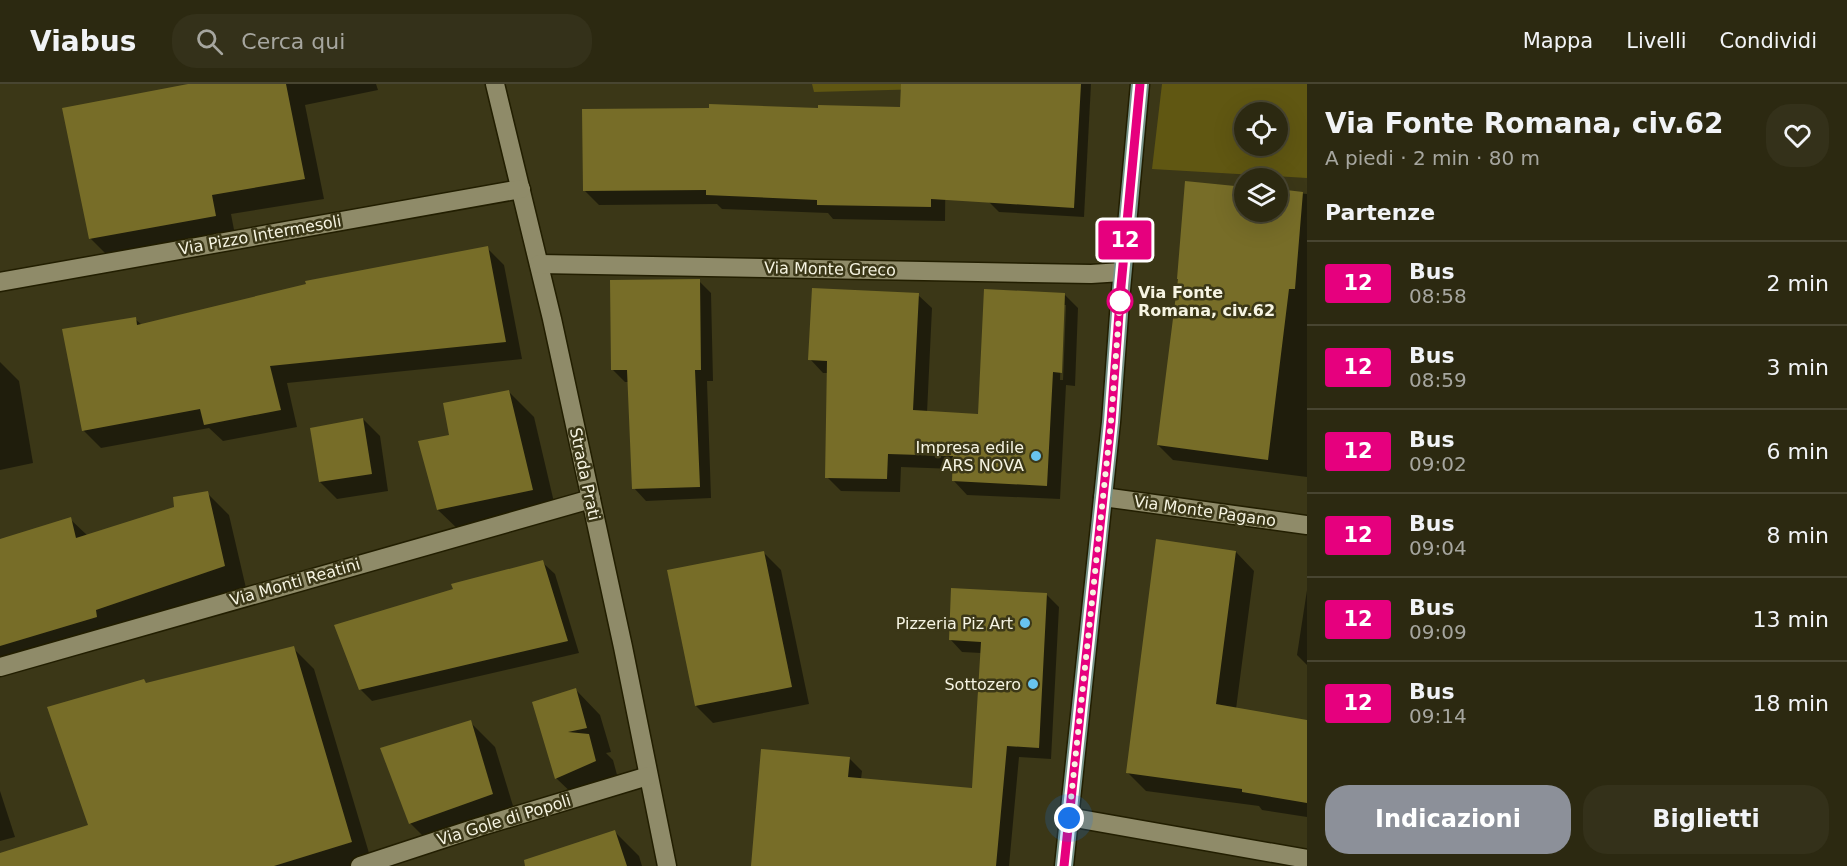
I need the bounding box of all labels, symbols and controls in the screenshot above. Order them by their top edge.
search box [172,14,592,68]
text: Viabus [30,25,136,58]
icon: search [193,25,226,58]
text: Cerca qui [241,29,345,54]
text: Mappa [1523,29,1593,53]
text: Livelli [1626,29,1687,53]
text: Condividi [1720,29,1817,53]
map controls [1234,102,1288,222]
button: locate [1234,102,1288,156]
button: heart [1766,104,1829,167]
text: Via Fonte Romana, civ.62 [1325,107,1724,140]
text: A piedi · 2 min · 80 m [1325,146,1540,170]
button: layers [1234,168,1288,222]
text: Partenze [1325,200,1435,225]
street label: Via Pizzo Intermesoli [177,211,343,259]
line badge: 12 [1098,220,1152,260]
text: 12 [1110,228,1140,252]
street label: Via Monte Greco [764,258,896,280]
text: Bus [1409,259,1455,284]
text: 12 [1343,271,1373,295]
text: 2 min [1767,271,1829,296]
place label: Via Fonte Romana, civ.62 [1138,283,1275,320]
text: 08:58 [1409,284,1467,308]
marker: Via Fonte Romana, civ.62 [1107,288,1133,314]
text: Bus [1409,343,1455,368]
text: 12 [1343,355,1373,379]
text: 3 min [1767,355,1829,380]
text: 08:59 [1409,368,1467,392]
street label: Strada Prati [566,426,604,522]
text: Bus [1409,427,1455,452]
place label: Impresa edile ARS NOVA [916,438,1024,475]
text: 12 [1343,439,1373,463]
text: 6 min [1767,439,1829,464]
marker: Impresa edile ARS NOVA [1029,449,1043,463]
text: 09:02 [1409,452,1467,476]
street label: Via Monte Pagano [1133,492,1277,530]
text: Bus [1409,511,1455,536]
text: 12 [1343,523,1373,547]
text: 8 min [1767,523,1829,548]
text: 09:04 [1409,536,1467,560]
street label: Via Monti Reatini [228,554,362,610]
text: Bus [1409,595,1455,620]
text: 12 [1343,607,1373,631]
text: 13 min [1753,607,1829,632]
place label: Pizzeria Piz Art [896,614,1013,633]
marker: Pizzeria Piz Art [1018,616,1032,630]
text: 09:09 [1409,620,1467,644]
place label: Sottozero [944,675,1021,694]
marker: Sottozero [1026,677,1040,691]
text: Bus [1409,679,1455,704]
text: 12 [1343,691,1373,715]
text: 18 min [1753,691,1829,716]
text: 09:14 [1409,704,1467,728]
button: Indicazioni [1325,785,1571,854]
button: Biglietti [1583,785,1829,854]
street label: Via Gole di Popoli [435,791,573,849]
your location [1054,803,1084,833]

